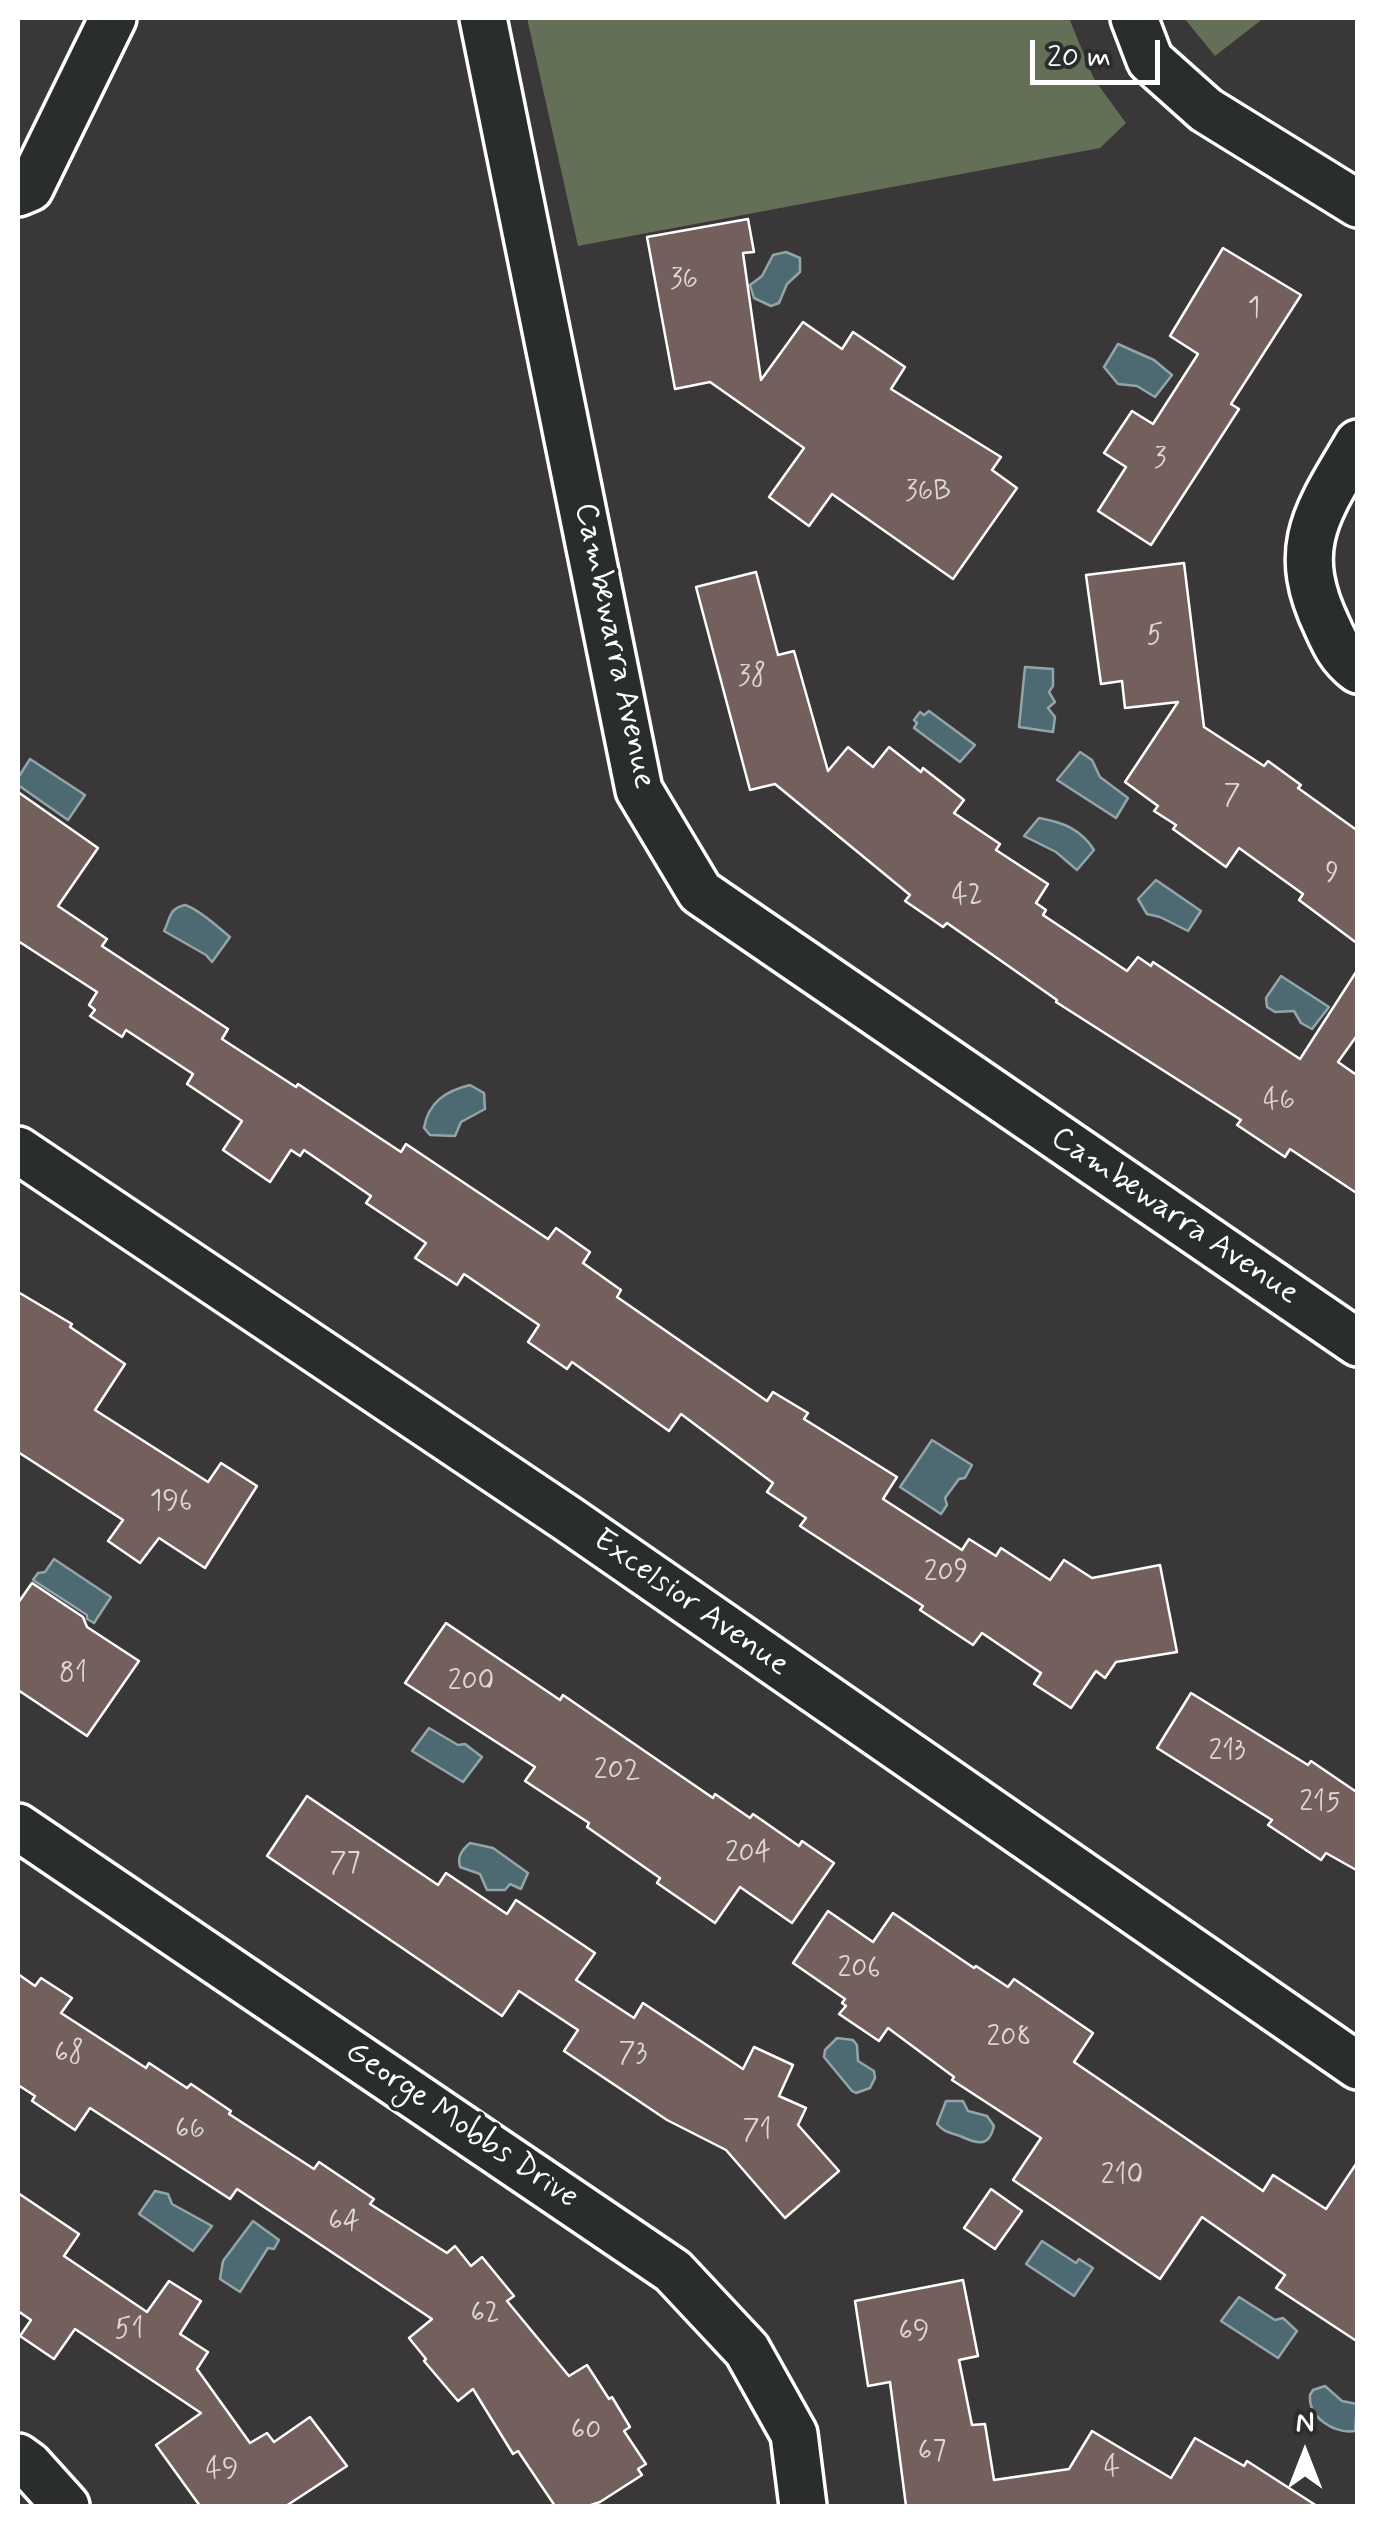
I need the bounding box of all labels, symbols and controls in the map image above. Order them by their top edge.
scale bar [1035,20,1165,82]
text: 20 m [1047,38,1111,77]
house number: 36 [670,264,698,298]
house number: 1 [1248,293,1260,327]
house number: 3 [1154,443,1166,477]
house number: 36B [905,476,951,510]
street label: Cambewarra Avenue [564,500,662,792]
house number: 5 [1147,620,1163,654]
house number: 38 [738,661,766,695]
house number: 7 [1224,780,1240,814]
house number: 9 [1325,858,1339,892]
house number: 42 [951,880,983,914]
house number: 46 [1263,1085,1295,1119]
street label: Cambewarra Avenue [1043,1120,1305,1314]
house number: 196 [150,1486,192,1520]
street label: Excelsior Avenue [584,1522,796,1686]
house number: 209 [924,1557,968,1591]
house number: 81 [59,1658,87,1692]
house number: 200 [448,1666,494,1700]
house number: 213 [1208,1736,1246,1770]
house number: 202 [594,1755,640,1789]
house number: 215 [1299,1787,1341,1821]
house number: 204 [725,1838,771,1872]
house number: 77 [329,1848,361,1882]
house number: 206 [838,1953,880,1987]
house number: 208 [987,2022,1031,2056]
street label: George Mobbs Drive [337,2034,585,2218]
house number: 68 [54,2038,84,2072]
house number: 73 [619,2038,647,2072]
house number: 66 [175,2114,205,2148]
house number: 71 [742,2115,772,2149]
house number: 210 [1101,2160,1143,2194]
house number: 64 [328,2206,360,2240]
house number: 62 [470,2298,500,2332]
house number: 51 [115,2314,143,2348]
house number: 69 [898,2316,930,2350]
north arrow [1255,2404,1355,2504]
text: N [1296,2405,1314,2442]
house number: 60 [571,2415,601,2449]
house number: 67 [918,2436,946,2470]
house number: 4 [1104,2452,1120,2486]
house number: 49 [206,2454,238,2488]

